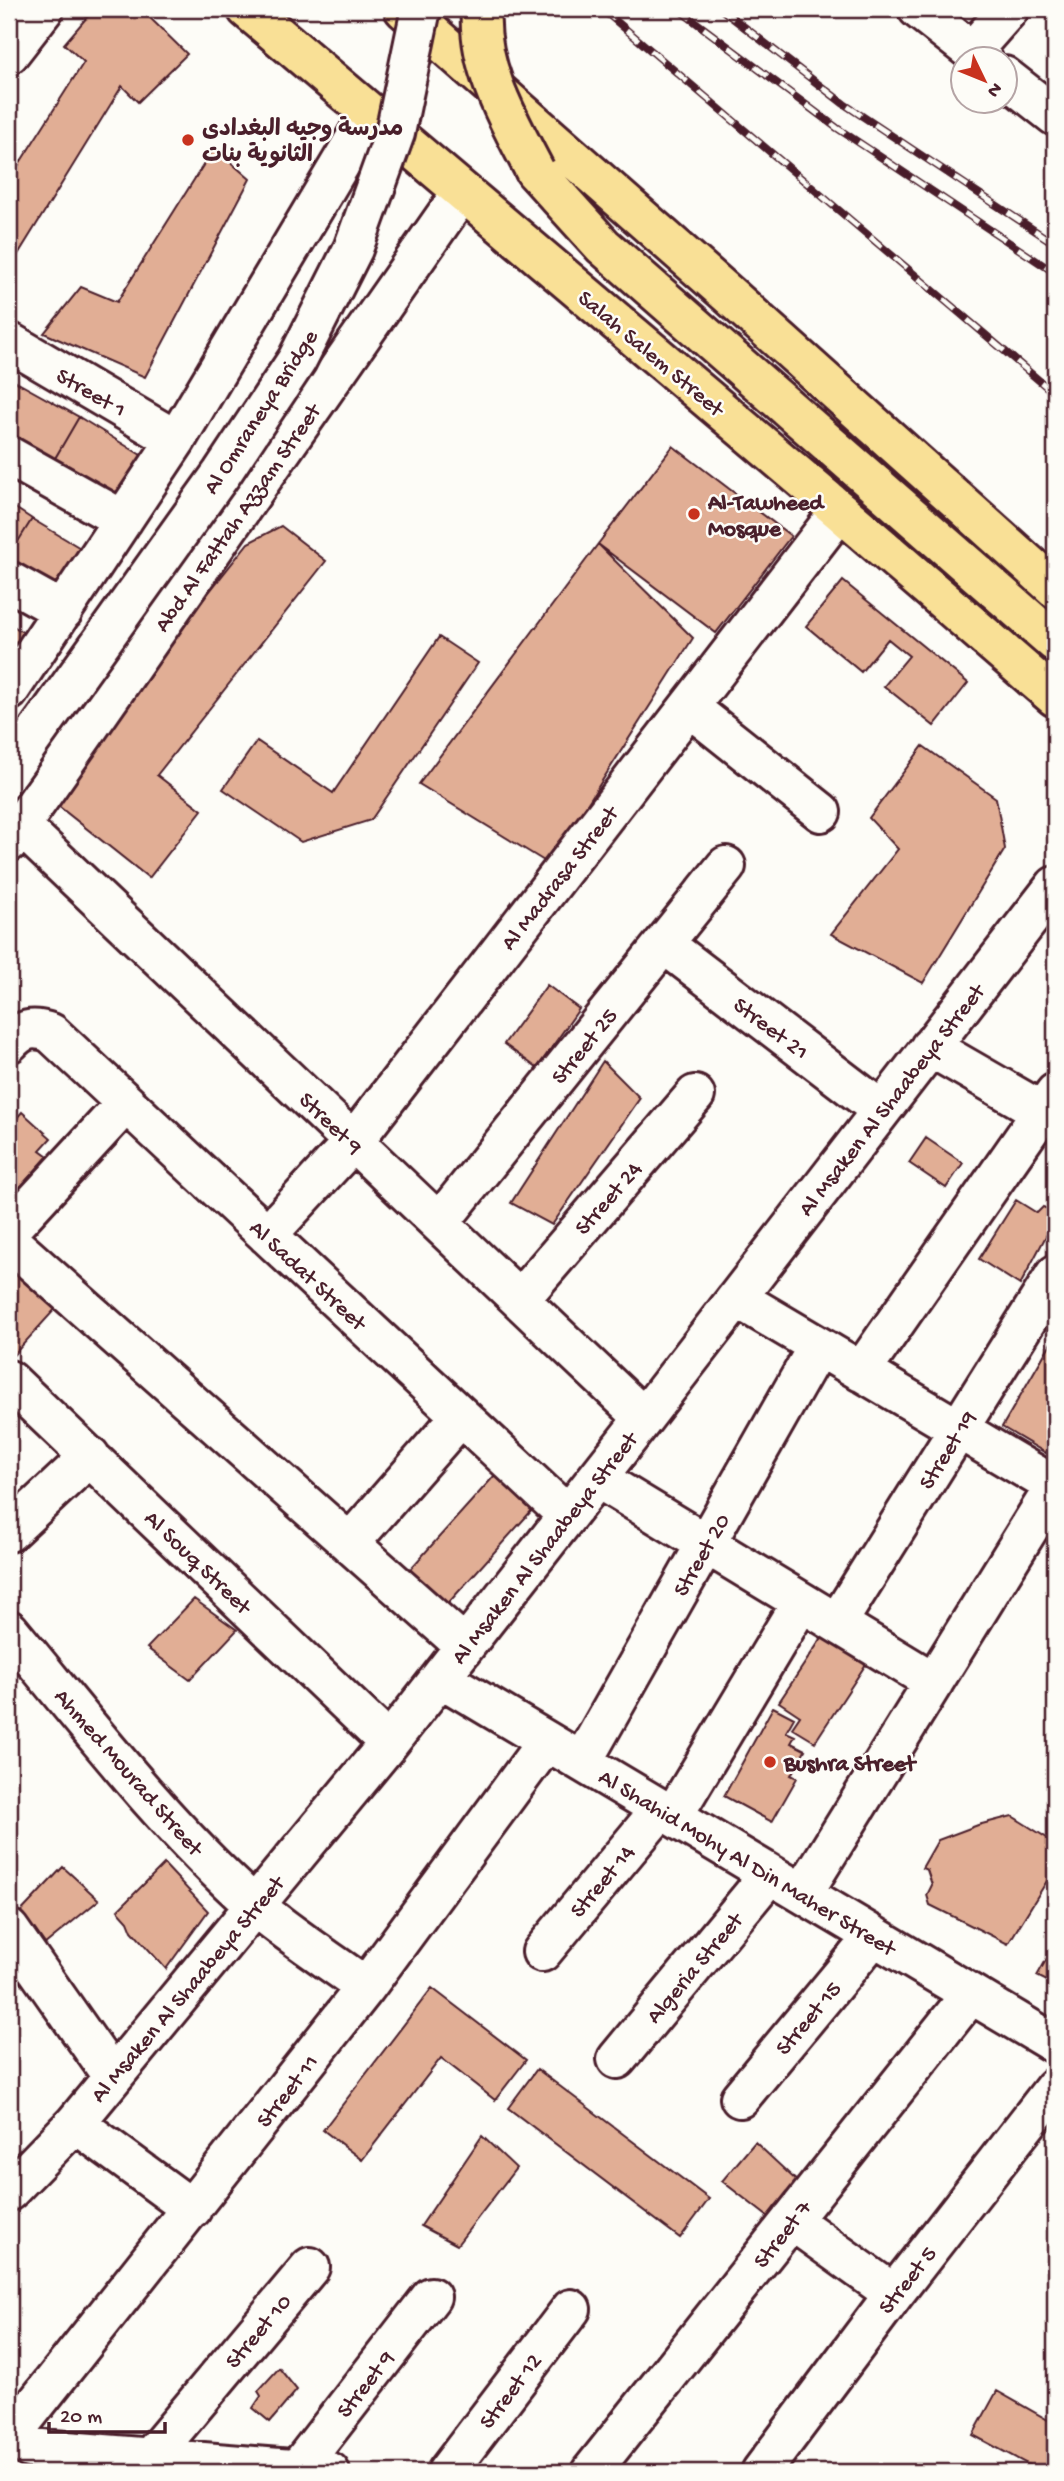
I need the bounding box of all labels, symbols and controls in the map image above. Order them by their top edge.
north arrow [948,46,1018,116]
text: N [981,77,1007,102]
place label: مدرسة وجيه البغدادى الثانوية بنات [202,116,403,170]
marker: مدرسة وجيه البغدادى الثانوية بنات [180,132,196,148]
street label: Salah Salem Street [571,286,730,425]
street label: Al Omraneya Bridge [199,325,326,500]
street label: Street 1 [51,363,130,425]
street label: Abd Al Fattah Azzam Street [150,398,329,638]
place label: Al-Tawheed Mosque [707,491,825,544]
marker: Al-Tawheed Mosque [686,506,702,522]
street label: Al Madrasa Street [496,801,626,957]
street label: Al Msaken Al Shaabeya Street [794,978,993,1223]
street label: Street 21 [727,993,813,1067]
street label: Street 25 [547,1004,625,1091]
street label: Street 9 [292,1088,367,1162]
street label: Street 24 [570,1157,649,1242]
street label: Al Sadat Street [243,1216,372,1339]
street label: Street 19 [914,1406,984,1495]
street label: Al Msaken Al Shaabeya Street [447,1426,646,1671]
street label: Al Souq Street [138,1506,257,1622]
street label: Street 20 [669,1510,738,1602]
street label: Ahmed Mourad Street [47,1684,208,1864]
place label: Bushra Street [783,1752,918,1779]
marker: Bushra Street [762,1754,778,1770]
street label: Al Shahid Mohy Al Din Maher Street [593,1764,901,1964]
street label: Street 14 [565,1840,642,1924]
street label: Al Msaken Al Shaabeya Street [86,1870,292,2109]
street label: Algeria Street [642,1907,751,2030]
street label: Street 15 [771,1977,848,2062]
street label: Street 11 [252,2050,326,2134]
street label: Street 7 [749,2195,819,2274]
street label: Street 5 [874,2242,944,2321]
street label: Street 10 [221,2289,299,2375]
street label: Street 9 [332,2346,402,2424]
street label: Street 12 [475,2349,549,2435]
scale bar [49,2390,164,2434]
text: 20 m [60,2406,102,2431]

